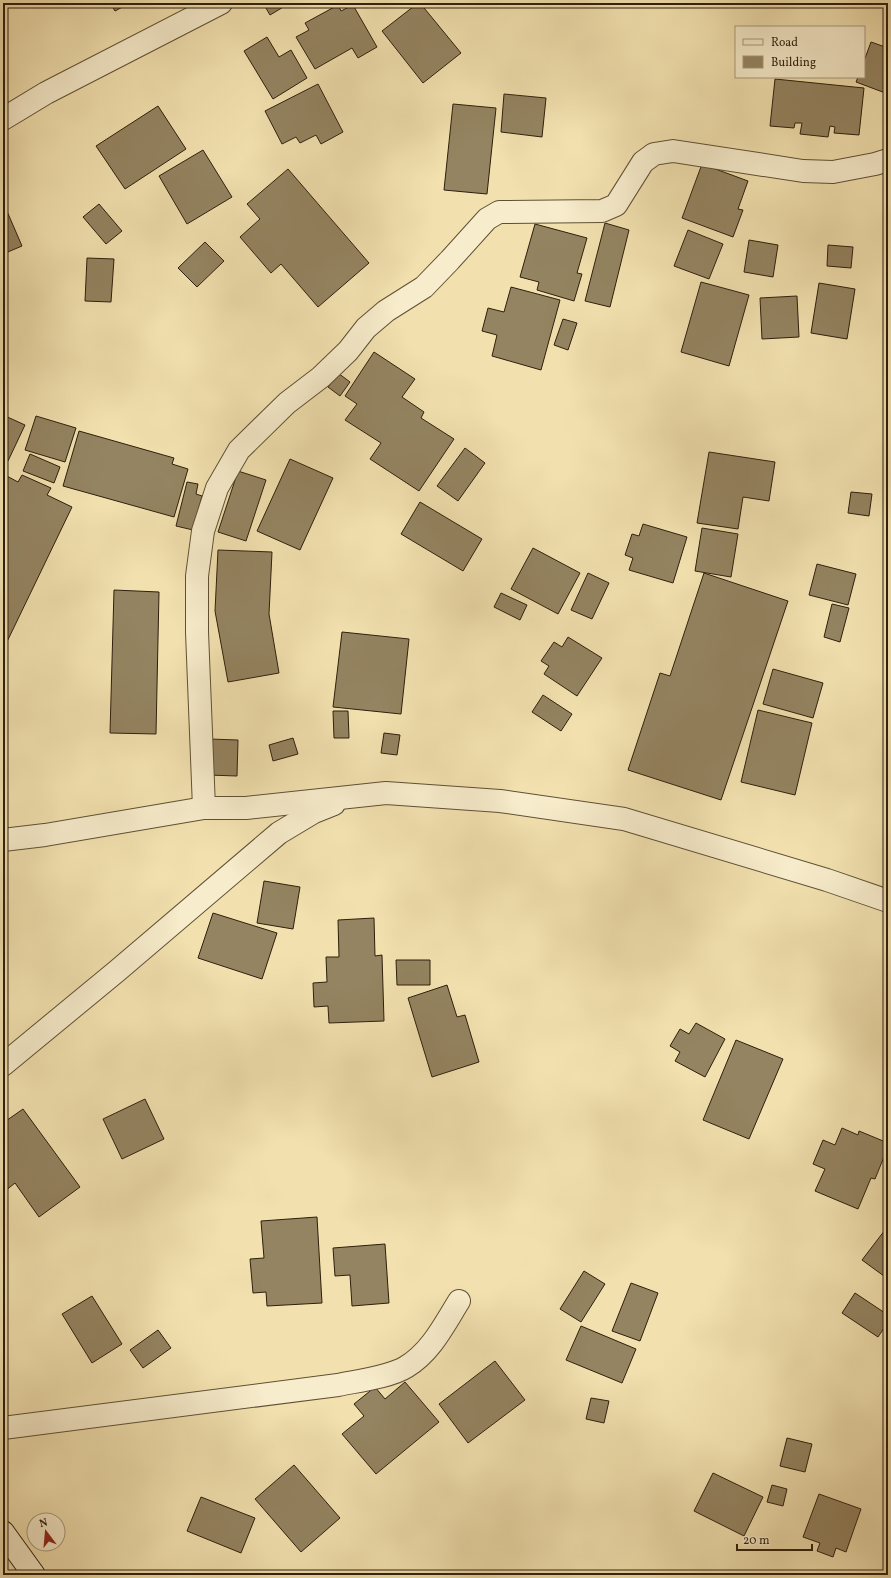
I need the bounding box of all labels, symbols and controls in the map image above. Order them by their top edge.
legend [735,26,865,78]
text: Road [771,35,798,51]
text: Building [771,55,816,71]
north arrow [26,1512,66,1552]
text: N [38,1516,50,1532]
scale bar [737,1526,812,1552]
text: 20 m [743,1533,770,1549]

